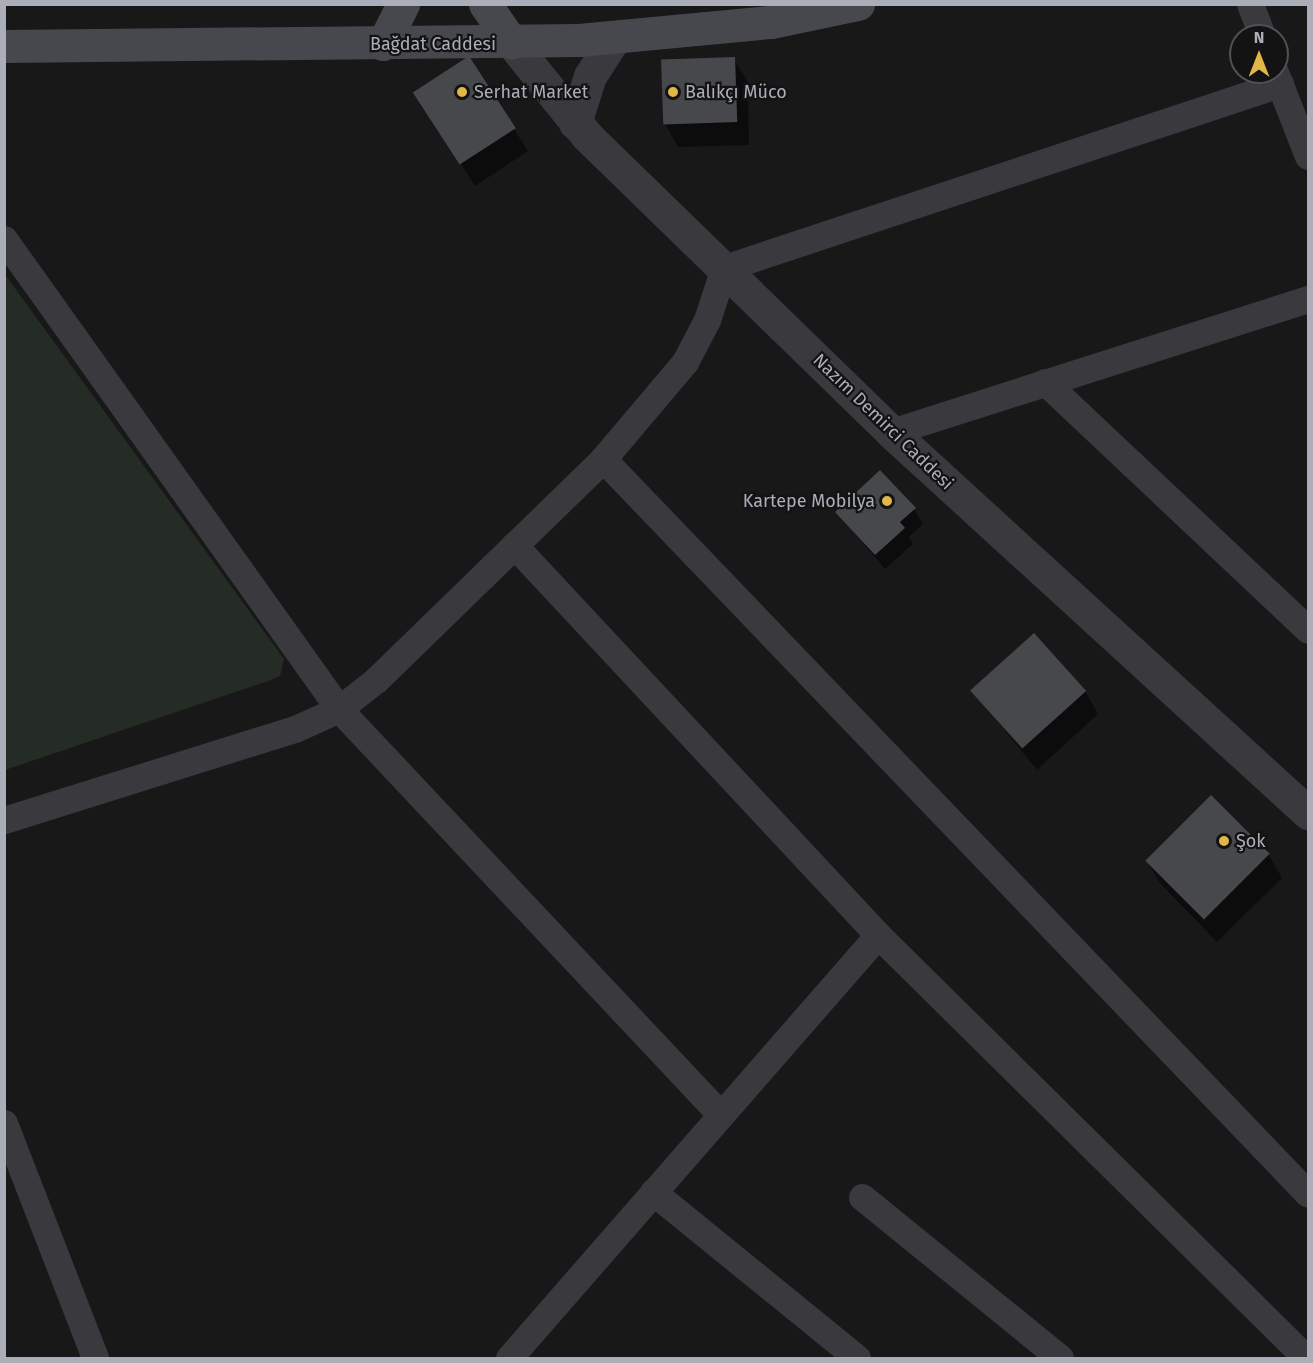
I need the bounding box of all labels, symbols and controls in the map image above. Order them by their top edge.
north arrow [1229,24,1289,84]
text: N [1254,28,1264,47]
street label: Bağdat Caddesi [370,33,496,55]
place label: Serhat Market [474,81,588,103]
place label: Balıkçı Müco [685,81,787,103]
marker: Serhat Market [455,85,469,99]
marker: Balıkçı Müco [666,85,680,99]
street label: Nazım Demirci Caddesi [808,349,958,495]
place label: Kartepe Mobilya [743,490,875,512]
marker: Kartepe Mobilya [880,494,894,508]
place label: Şok [1236,830,1266,852]
marker: Şok [1217,834,1231,848]

